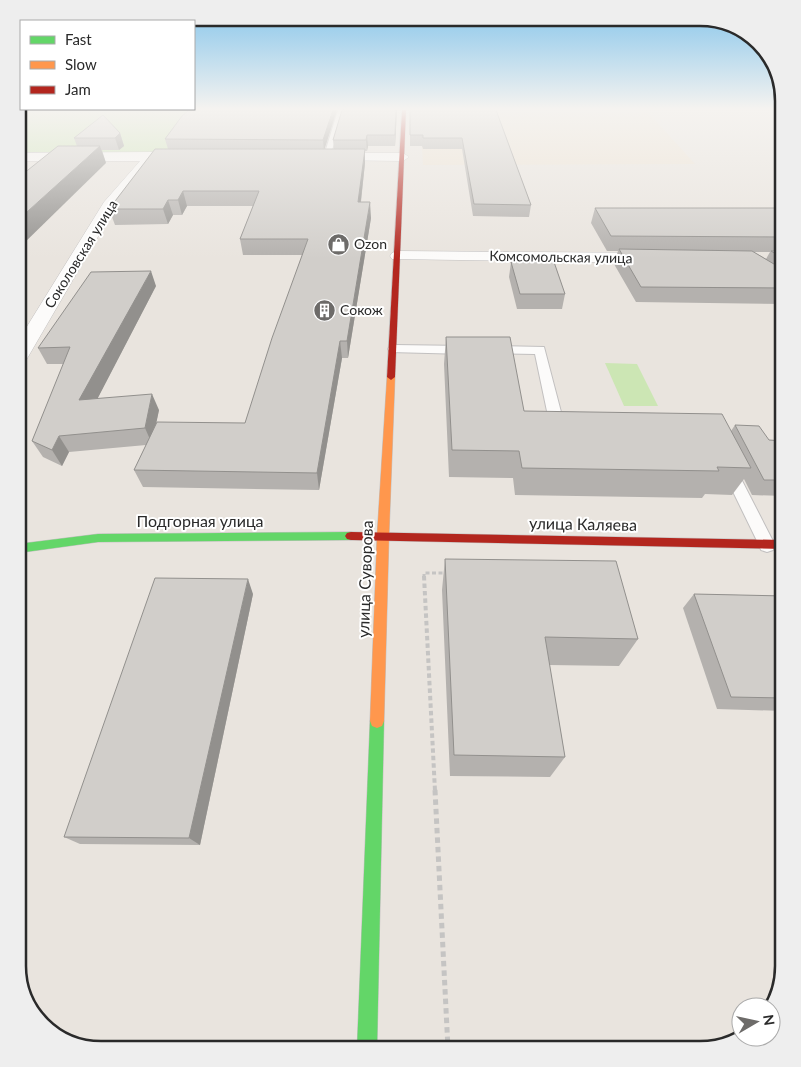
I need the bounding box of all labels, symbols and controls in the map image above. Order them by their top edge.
legend [20,20,195,110]
text: Fast [65,30,92,48]
text: Slow [65,55,97,73]
text: Jam [65,80,91,98]
street label: Соколовская улица [40,196,121,311]
shop icon: Ozon [326,232,350,256]
place label: Ozon [354,235,387,252]
street label: Комсомольская улица [489,247,633,266]
building icon: Сокож [312,298,336,322]
place label: Сокож [340,301,383,318]
street label: Подгорная улица [136,511,264,530]
street label: улица Каляева [529,513,637,534]
street label: улица Суворова [353,520,376,638]
north arrow [731,997,781,1047]
text: N [760,1013,779,1027]

